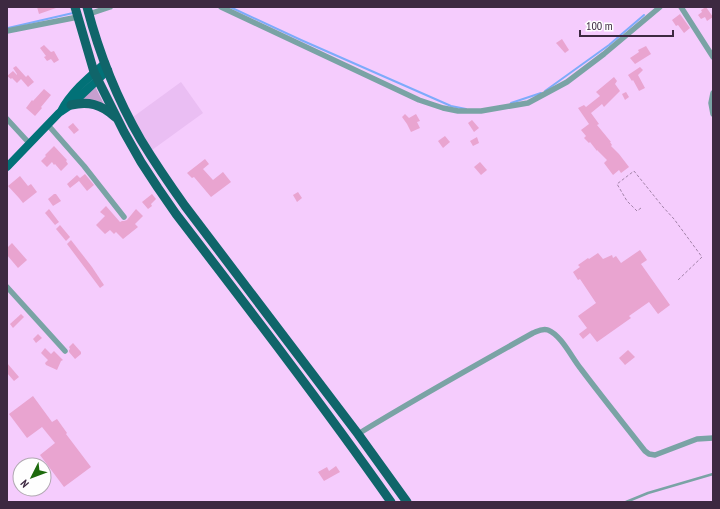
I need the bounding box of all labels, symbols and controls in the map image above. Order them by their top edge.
scale bar [580,12,673,38]
text: 100 m [586,18,613,33]
north arrow [12,457,52,497]
text: N [17,477,32,491]

